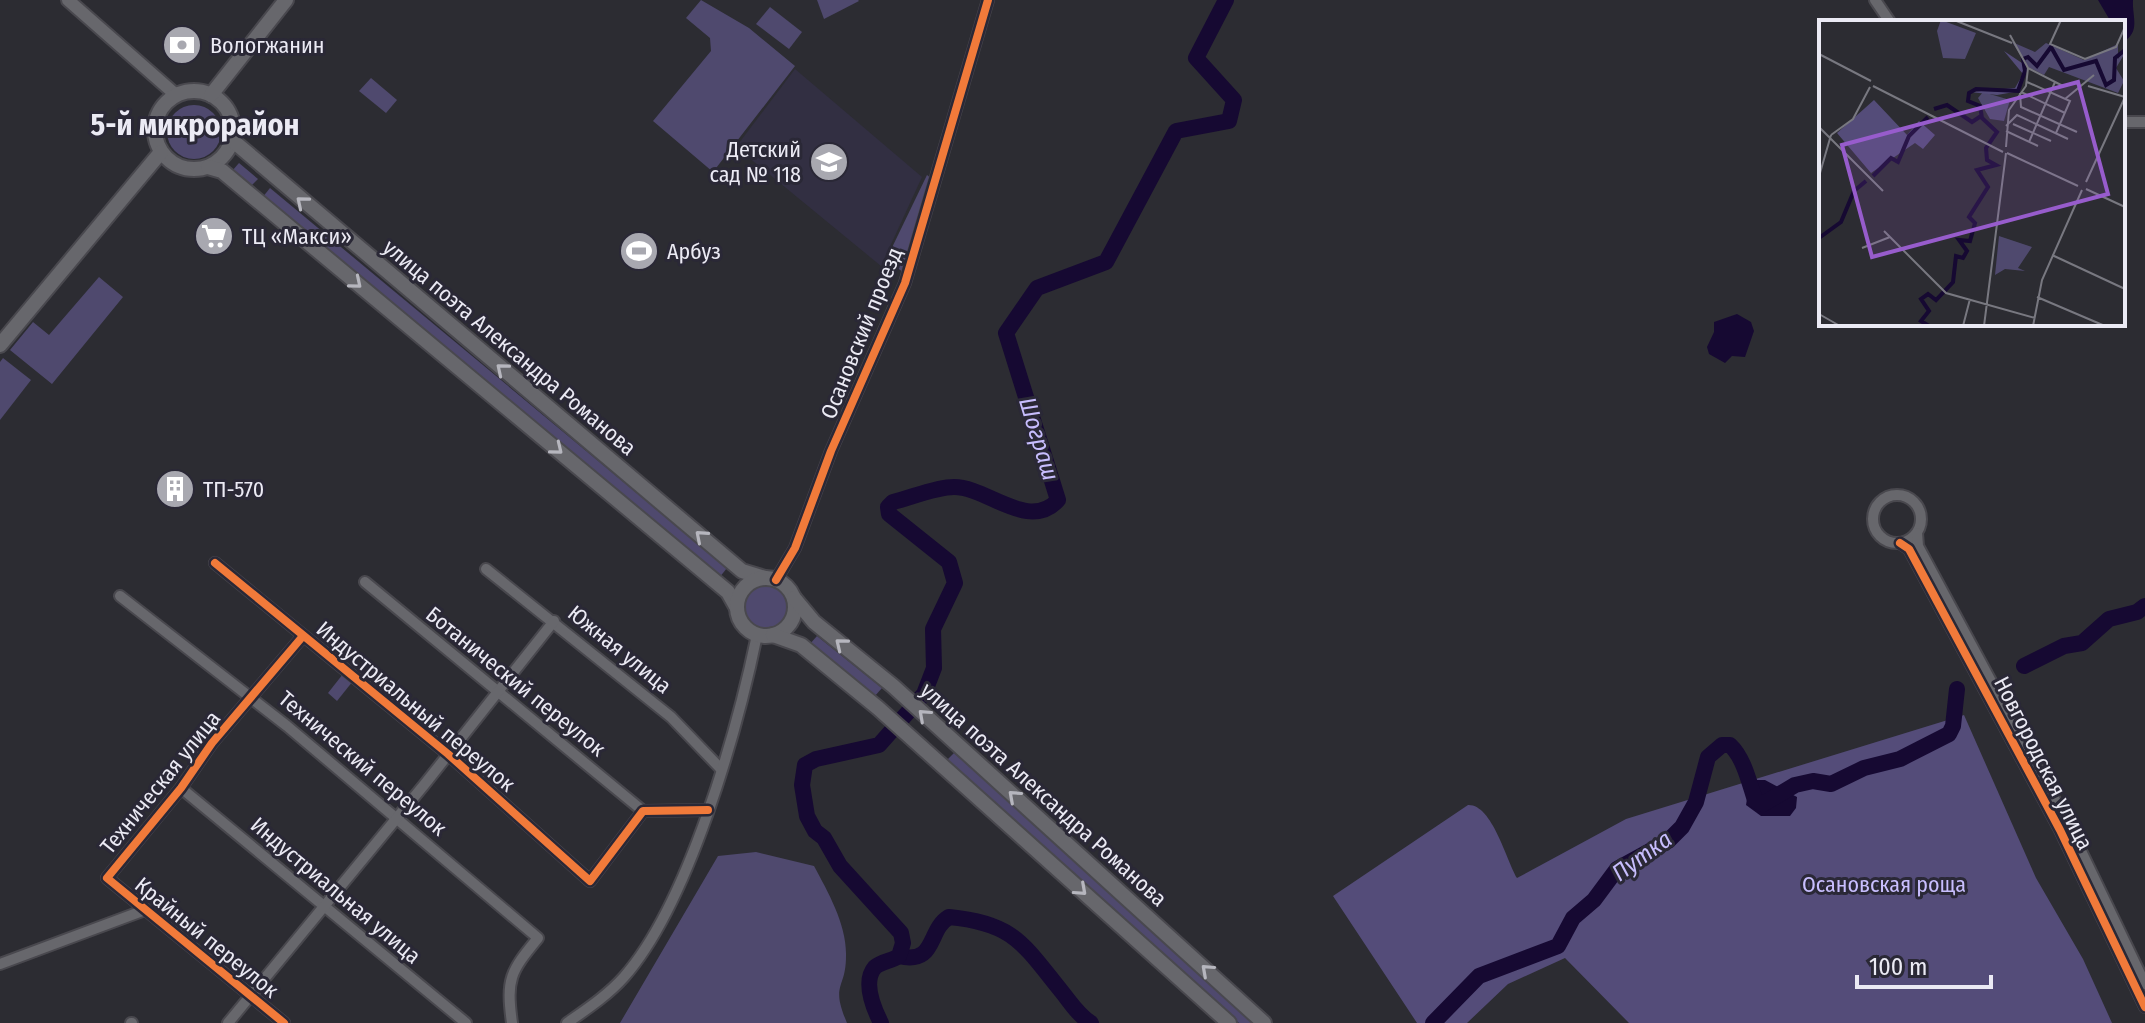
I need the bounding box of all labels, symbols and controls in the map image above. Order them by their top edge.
inset map [1819,20,2125,326]
bank icon: Вологжанин [161,24,203,66]
place label: Вологжанин [210,32,325,59]
district label: 5-й микрорайон [90,107,300,143]
place label: Детский сад № 118 [710,136,801,188]
school or university icon: Детский сад № 118 [808,141,850,183]
one-way arrow [297,197,311,212]
supermarket icon: ТЦ «Макси» [193,215,235,257]
place label: ТЦ «Макси» [242,223,352,250]
sports icon: Арбуз [618,230,660,272]
street label: улица поэта Александра Романова [378,234,642,461]
place label: Арбуз [667,238,721,265]
street label: Осановский проезд [815,244,908,423]
one-way arrow [347,273,362,288]
one-way arrow [497,364,511,379]
water label: Шограш [1013,394,1065,484]
one-way arrow [548,439,562,454]
building icon: ТП-570 [154,468,196,510]
place label: ТП-570 [203,476,264,503]
one-way arrow [696,531,710,546]
street label: Южная улица [562,599,677,699]
street label: Ботанический переулок [420,601,611,763]
street label: Индустриальный переулок [311,615,521,798]
one-way arrow [835,640,850,654]
street label: Новгородская улица [1988,672,2099,854]
street label: улица поэта Александра Романова [915,677,1172,912]
street label: Технический переулок [273,685,453,842]
street label: Техническая улица [95,705,226,859]
one-way arrow [919,710,934,725]
one-way arrow [1009,791,1024,806]
street label: Индустриальная улица [245,811,426,969]
water label: Путка [1607,825,1677,887]
street label: Крайный переулок [129,871,284,1004]
park label: Осановская роща [1802,871,1966,898]
one-way arrow [1072,881,1087,895]
scale bar [1857,939,1991,989]
text: 100 m [1869,953,1927,981]
one-way arrow [1201,966,1216,980]

